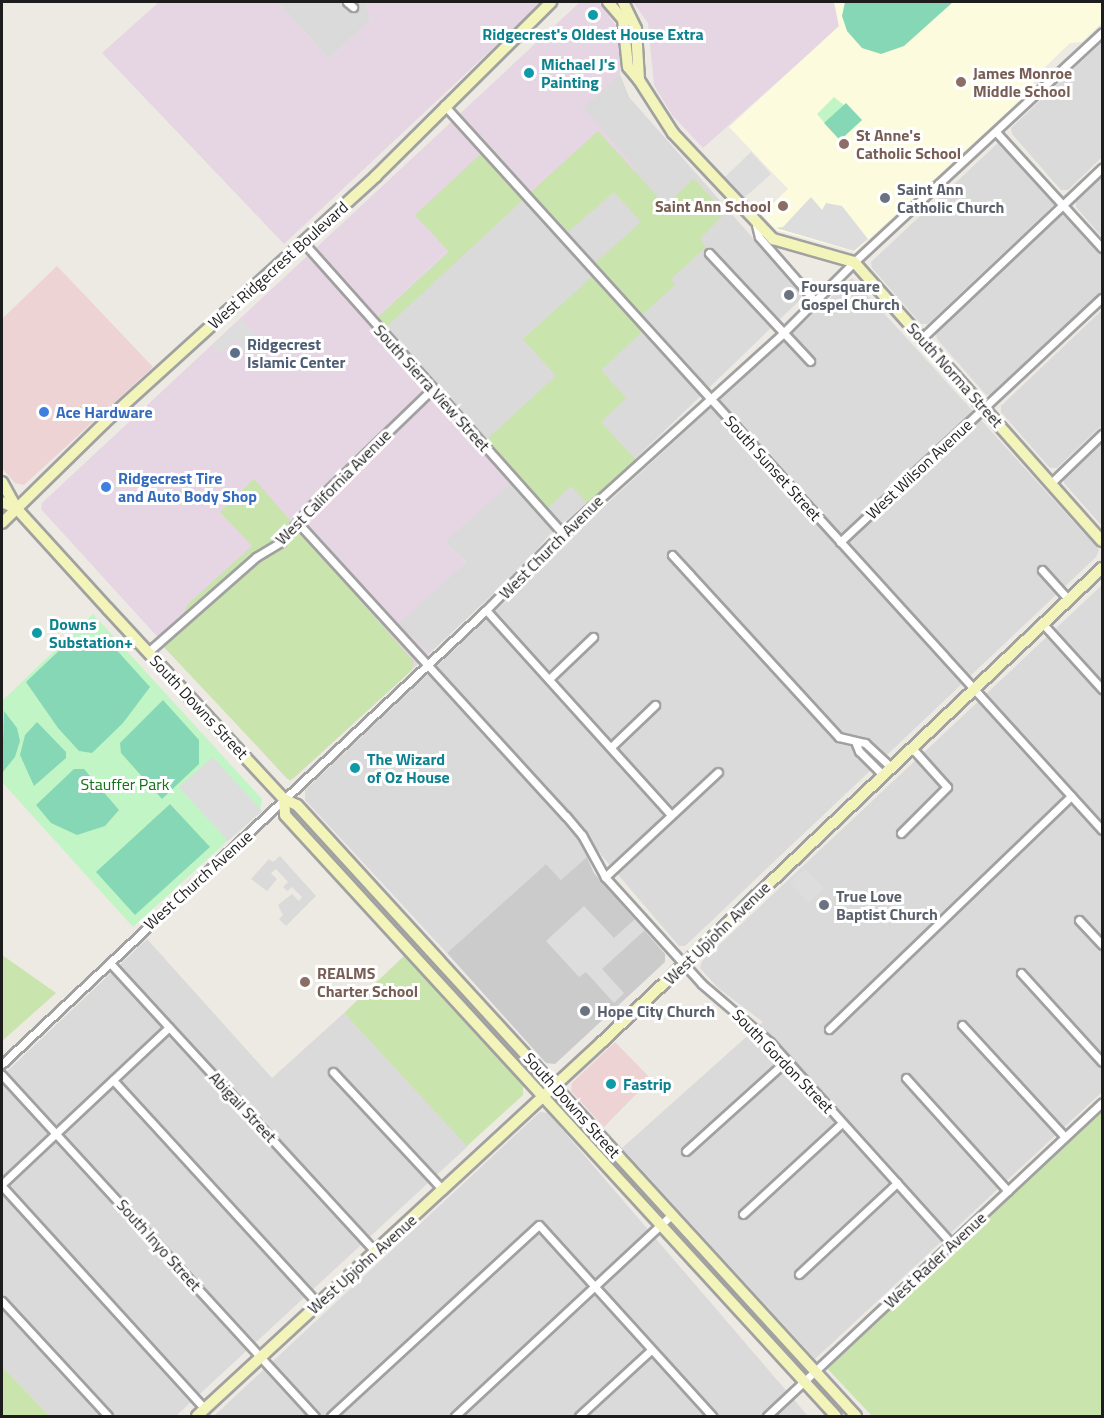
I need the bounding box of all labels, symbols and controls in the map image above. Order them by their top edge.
marker: Ridgecrest's Oldest House Extra [586,8,600,22]
place label: Ridgecrest's Oldest House Extra [482,24,704,44]
place label: Michael J's Painting [541,54,615,92]
place label: James Monroe Middle School [973,63,1072,101]
marker: Michael J's Painting [522,66,536,80]
marker: James Monroe Middle School [954,75,968,89]
place label: St Anne's Catholic School [856,125,961,163]
marker: St Anne's Catholic School [837,137,851,151]
place label: Saint Ann Catholic Church [897,179,1004,217]
marker: Saint Ann Catholic Church [878,191,892,205]
place label: Saint Ann School [655,196,771,216]
street label: West Ridgecrest Boulevard [204,197,352,333]
marker: Saint Ann School [776,199,790,213]
place label: Foursquare Gospel Church [801,276,900,314]
marker: Foursquare Gospel Church [782,288,796,302]
street label: South Norma Street [903,319,1007,431]
street label: South Sierra View Street [370,321,494,455]
place label: Ridgecrest Islamic Center [247,334,345,372]
marker: Ridgecrest Islamic Center [228,346,242,360]
place label: Ace Hardware [56,402,153,422]
marker: Ace Hardware [37,405,51,419]
street label: South Sunset Street [721,411,825,525]
street label: West Wilson Avenue [862,415,976,523]
street label: West California Avenue [271,425,395,549]
place label: Ridgecrest Tire and Auto Body Shop [118,468,257,506]
marker: Ridgecrest Tire and Auto Body Shop [99,480,113,494]
street label: West Church Avenue [495,491,607,603]
place label: Downs Substation+ [49,614,133,652]
marker: Downs Substation+ [30,626,44,640]
street label: South Downs Street [146,651,252,763]
place label: The Wizard of Oz House [367,749,450,787]
marker: The Wizard of Oz House [348,761,362,775]
park label: Stauffer Park [81,774,169,794]
street label: West Church Avenue [140,826,256,934]
street label: West Upjohn Avenue [660,877,774,989]
place label: True Love Baptist Church [836,886,938,924]
marker: True Love Baptist Church [817,898,831,912]
place label: REALMS Charter School [317,963,418,1001]
marker: REALMS Charter School [298,975,312,989]
place label: Hope City Church [597,1001,715,1021]
marker: Hope City Church [578,1004,592,1018]
street label: South Gordon Street [728,1005,838,1117]
street label: South Downs Street [520,1048,624,1162]
street label: Abigail Street [205,1068,281,1146]
place label: Fastrip [623,1074,672,1094]
marker: Fastrip [604,1077,618,1091]
street label: South Inyo Street [113,1195,205,1295]
street label: West Rader Avenue [880,1208,990,1312]
street label: West Upjohn Avenue [304,1210,420,1318]

